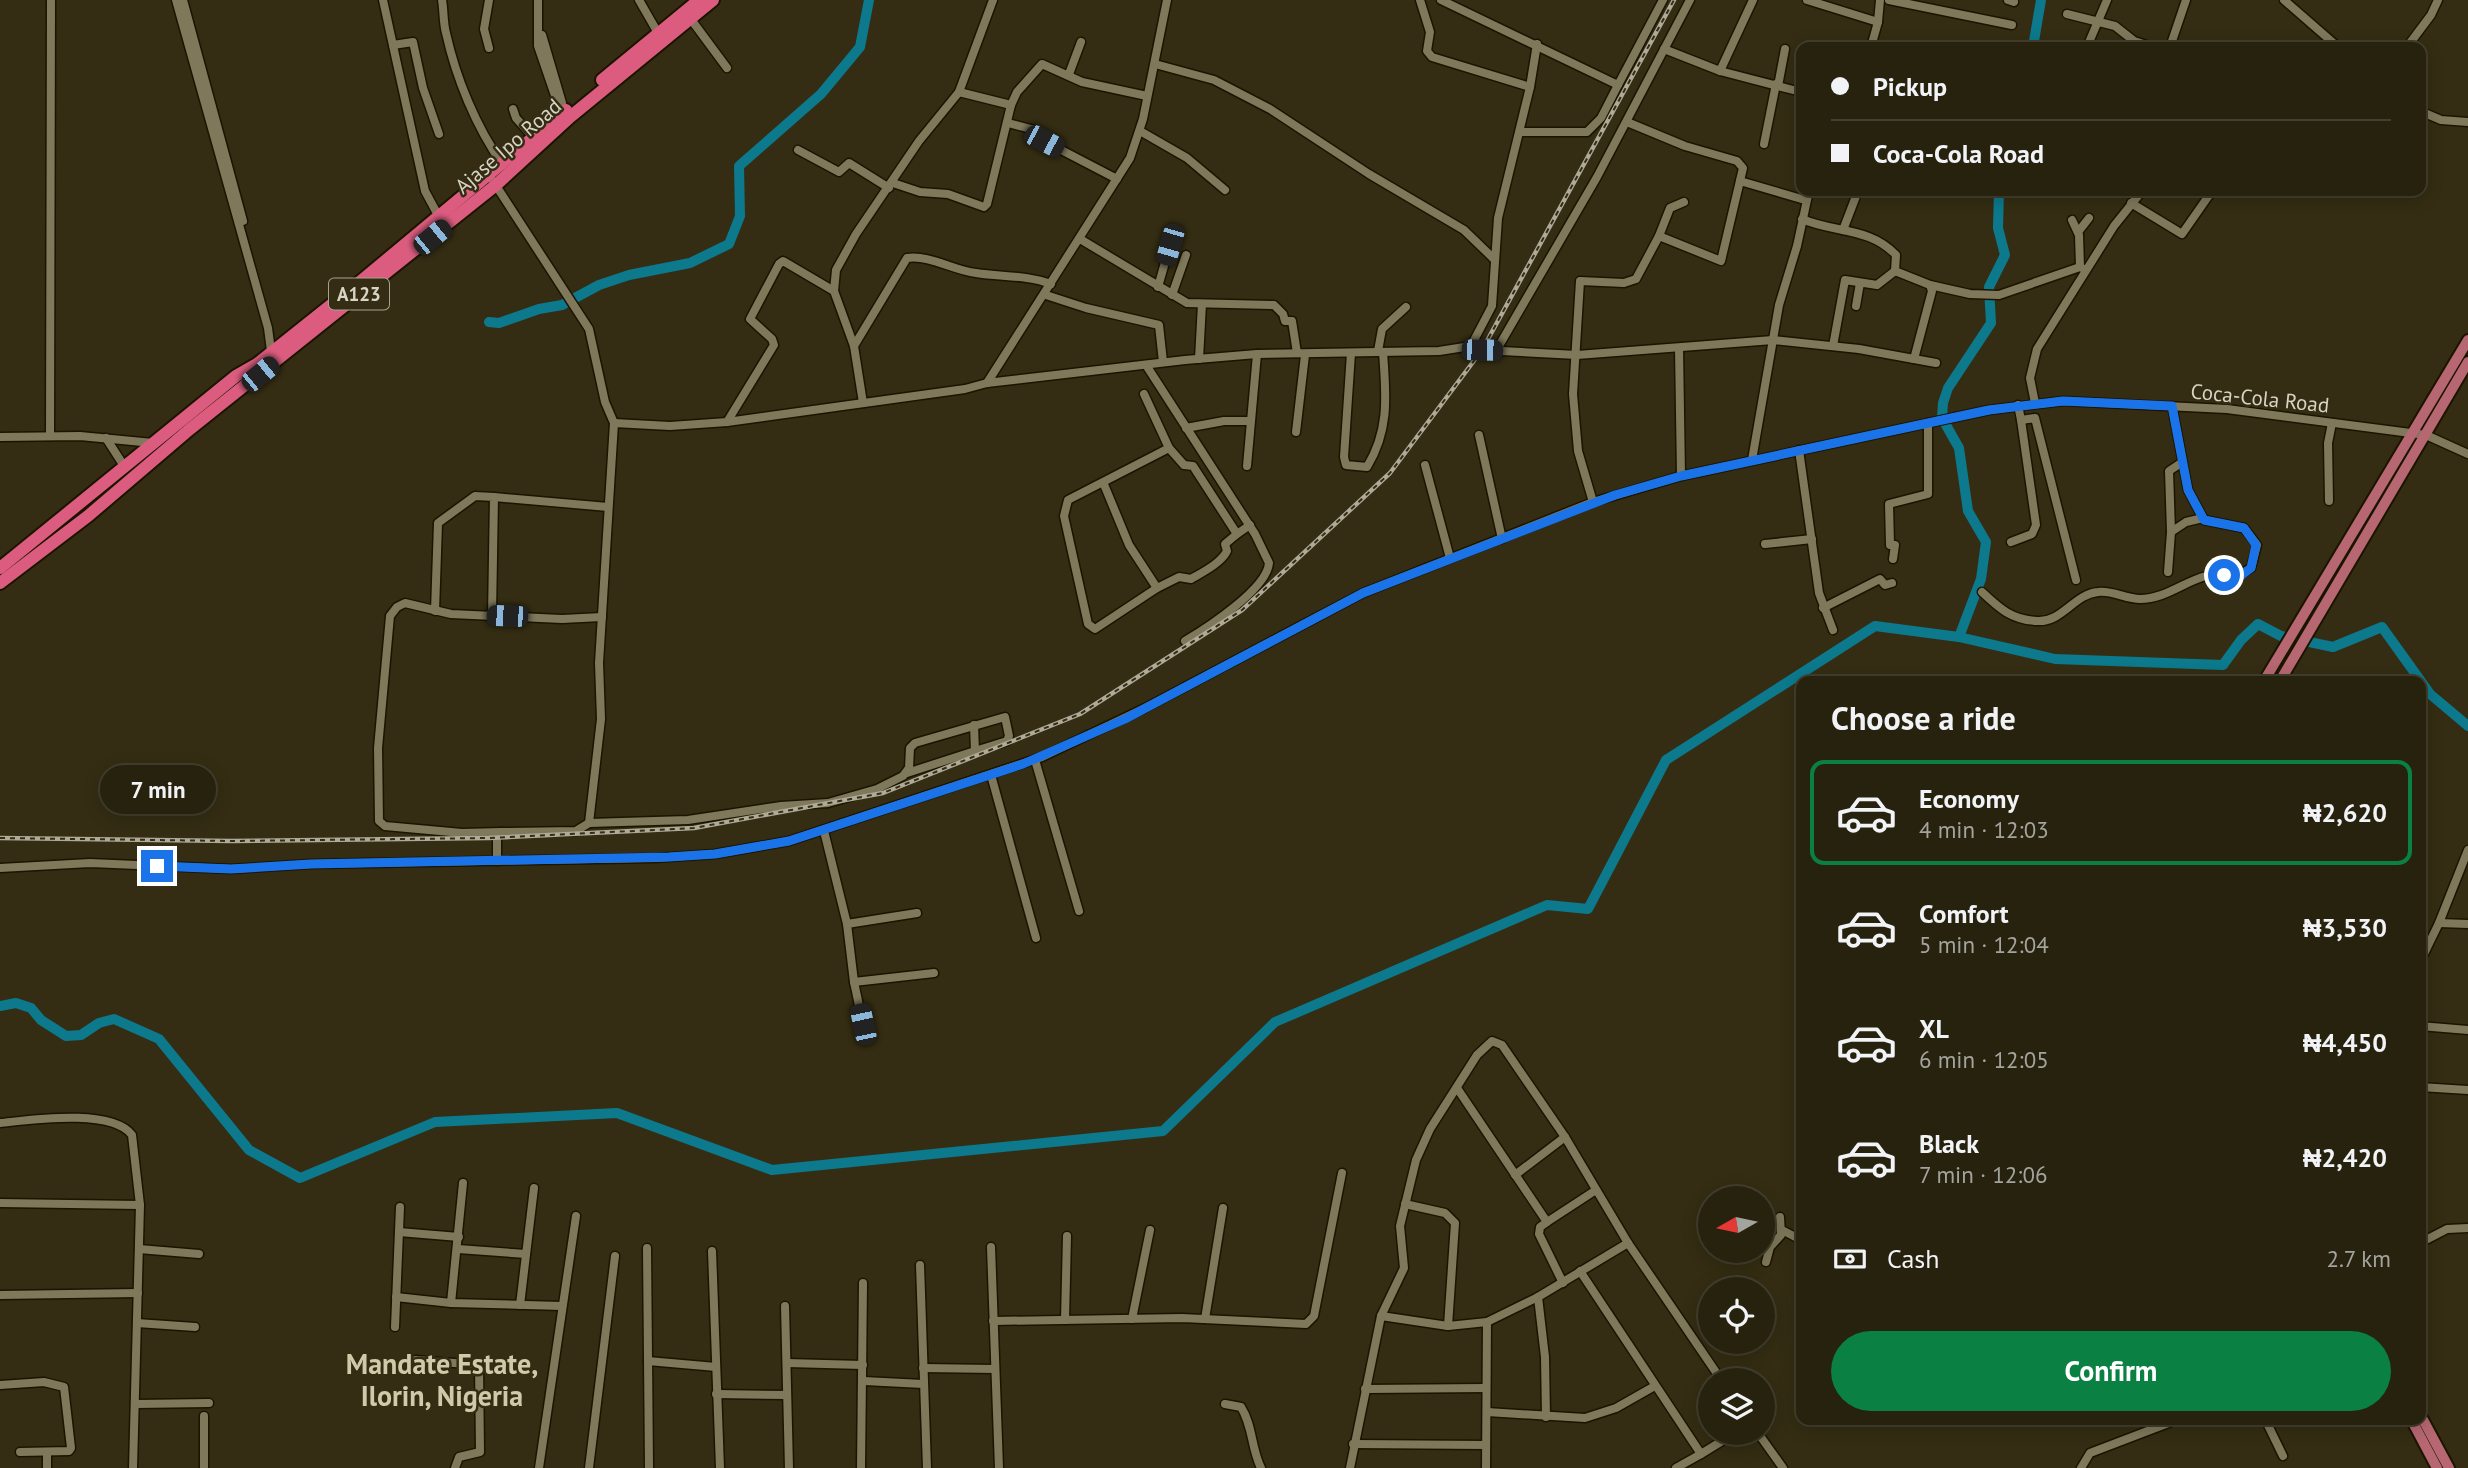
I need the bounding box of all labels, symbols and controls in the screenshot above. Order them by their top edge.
text: Pickup [1873,70,1947,103]
street label: Ajase Ipo Road [449,92,567,200]
car [1021,122,1068,160]
text: Coca-Cola Road [1873,137,2044,170]
car [410,216,455,258]
car [1155,222,1186,268]
road number: A123 [329,278,389,310]
car [1461,339,1504,361]
car [238,353,283,395]
street label: Coca-Cola Road [2189,377,2331,419]
route start [2208,559,2240,591]
car [486,605,529,627]
text: Choose a ride [1831,697,2016,739]
callout: 7 min [99,764,215,814]
text: 7 min [131,775,185,804]
icon: car [1835,781,1898,844]
text: Economy [1919,782,2019,815]
text: ₦2,620 [2303,796,2387,829]
text: 4 min · 12:03 [1919,815,2049,844]
route end [141,850,173,882]
icon: car [1835,896,1898,959]
text: Comfort [1919,897,2009,930]
text: ₦3,530 [2303,911,2387,944]
text: 5 min · 12:04 [1919,930,2049,959]
car [849,1001,878,1047]
icon: car [1835,1011,1898,1074]
text: XL [1919,1012,1949,1045]
text: ₦4,450 [2303,1026,2387,1059]
text: 6 min · 12:05 [1919,1045,2049,1074]
icon: car [1835,1126,1898,1189]
text: Black [1919,1127,1979,1160]
text: ₦2,420 [2303,1141,2387,1174]
text: 7 min · 12:06 [1919,1160,2047,1189]
north arrow [1698,1186,1774,1264]
map controls [1698,1186,1775,1445]
icon: cash [1831,1240,1869,1278]
text: Cash [1887,1242,1939,1275]
text: 2.7 km [2326,1244,2391,1273]
button: locate [1698,1277,1775,1354]
button: Confirm [1831,1331,2391,1411]
district label: Mandate Estate, Ilorin, Nigeria [346,1345,538,1414]
button: layers [1698,1368,1775,1445]

